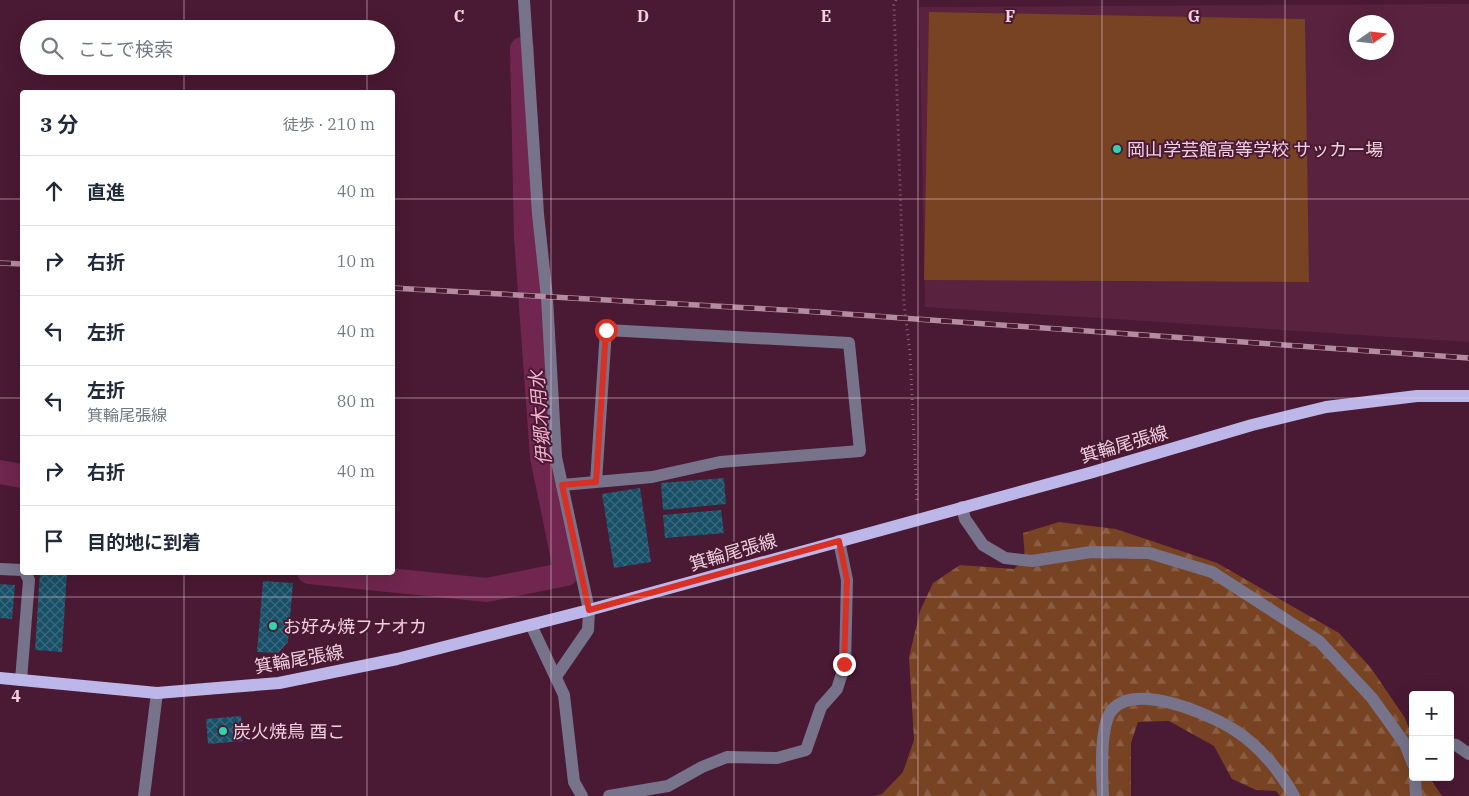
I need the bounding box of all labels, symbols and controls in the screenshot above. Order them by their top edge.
text: C [454,6,464,26]
text: D [637,6,649,26]
text: E [821,6,831,26]
text: F [1005,6,1015,26]
text: G [1188,6,1200,26]
north arrow [1349,15,1394,60]
search box [20,20,395,75]
icon: search [38,34,66,62]
text: ここで検索 [78,37,173,61]
text: 3 分 [40,110,78,138]
text: 徒歩 · 210 m [283,114,375,134]
place label: 岡山学芸館高等学校 サッカー場 [1127,138,1383,161]
marker: 岡山学芸館高等学校 サッカー場 [1111,143,1123,155]
icon: ahead [40,177,68,205]
text: 直進 [87,180,125,204]
text: 40 m [337,181,375,201]
icon: right [40,247,68,275]
text: 右折 [87,250,125,274]
text: 10 m [337,251,375,271]
icon: left [40,317,68,345]
route start [595,319,618,342]
text: 左折 [87,320,125,344]
text: 40 m [337,321,375,341]
water label: 伊郷木用水 [524,368,556,466]
text: 左折 [87,378,125,402]
icon: left [40,387,68,415]
text: 80 m [337,391,375,411]
text: 箕輪尾張線 [87,405,167,425]
street label: 箕輪尾張線 [1078,421,1170,467]
icon: right [40,457,68,485]
text: 右折 [87,460,125,484]
text: 40 m [337,461,375,481]
icon: arrive [40,527,68,555]
street label: 箕輪尾張線 [687,529,779,575]
text: 目的地に到着 [87,530,201,554]
place label: お好み焼フナオカ [283,615,427,638]
marker: お好み焼フナオカ [267,620,279,632]
street label: 箕輪尾張線 [253,640,345,678]
route end [833,653,856,676]
text: 4 [11,686,21,706]
map controls [1409,691,1454,781]
button: + [1409,691,1454,736]
place label: 炭火焼鳥 酉こ [233,720,345,743]
marker: 炭火焼鳥 酉こ [217,725,229,737]
button: − [1409,736,1454,781]

